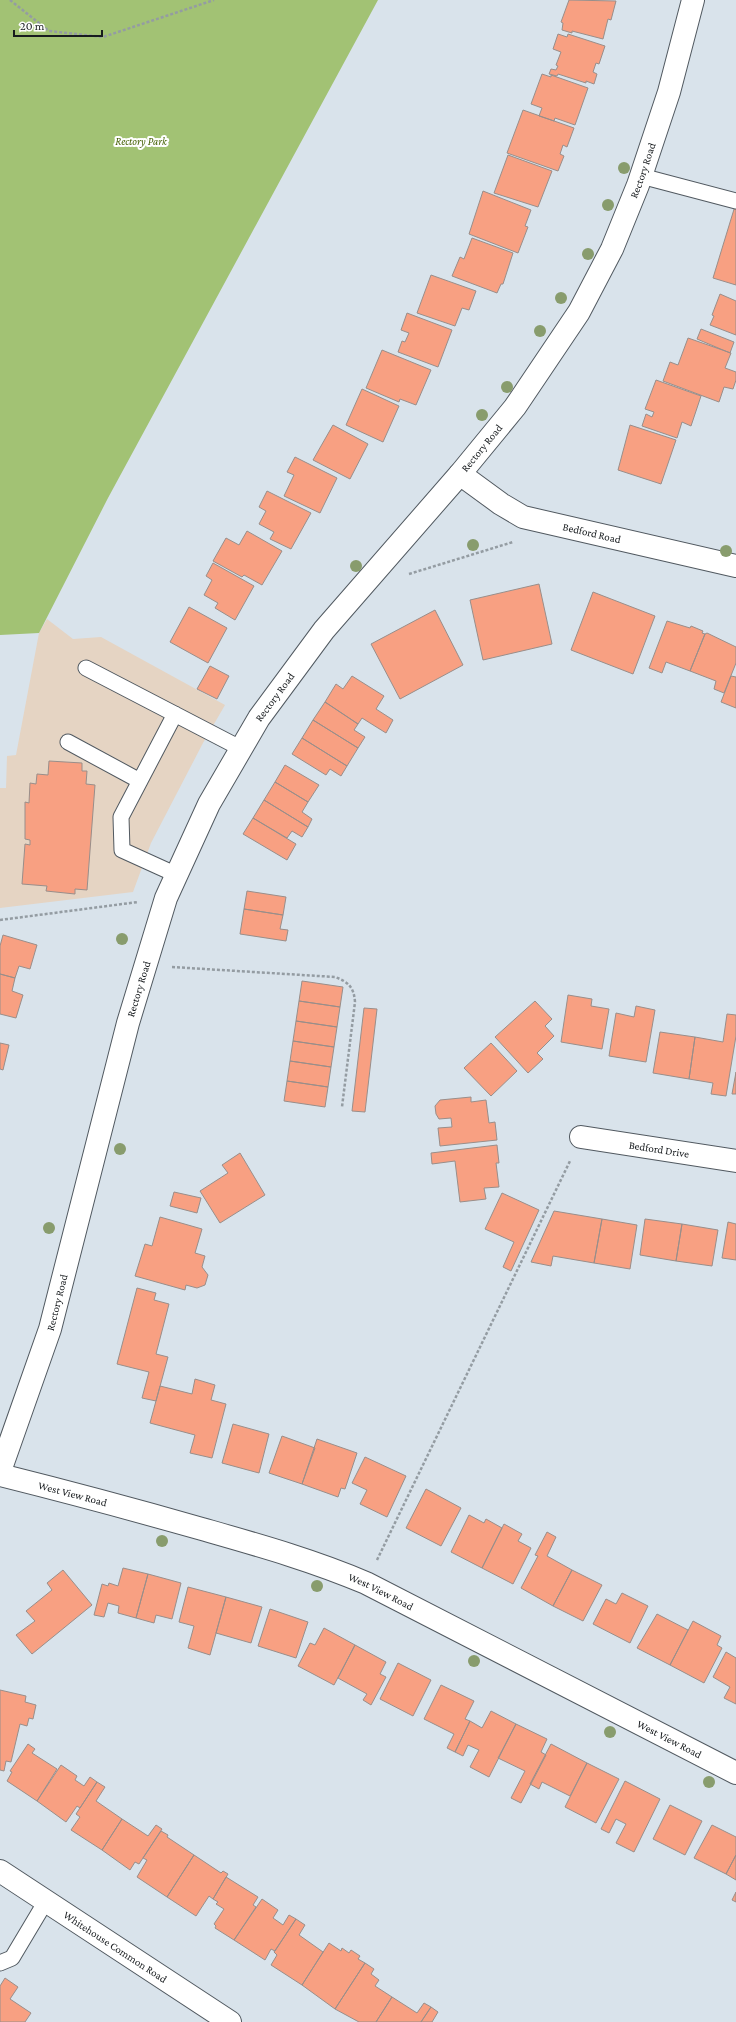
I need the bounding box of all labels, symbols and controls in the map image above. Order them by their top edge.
scale bar [14,12,102,38]
text: 20 m [20,19,45,33]
park label: Rectory Park [115,135,168,148]
street label: Rectory Road [627,141,658,200]
street label: Rectory Road [458,422,505,474]
street label: Bedford Road [562,520,622,545]
street label: Rectory Road [253,670,297,724]
street label: Rectory Road [124,959,153,1018]
street label: Bedford Drive [628,1139,690,1160]
street label: Rectory Road [44,1273,70,1332]
street label: West View Road [37,1479,109,1509]
street label: West View Road [347,1570,416,1612]
street label: West View Road [635,1717,704,1760]
street label: Whitehouse Common Road [61,1908,169,1985]

